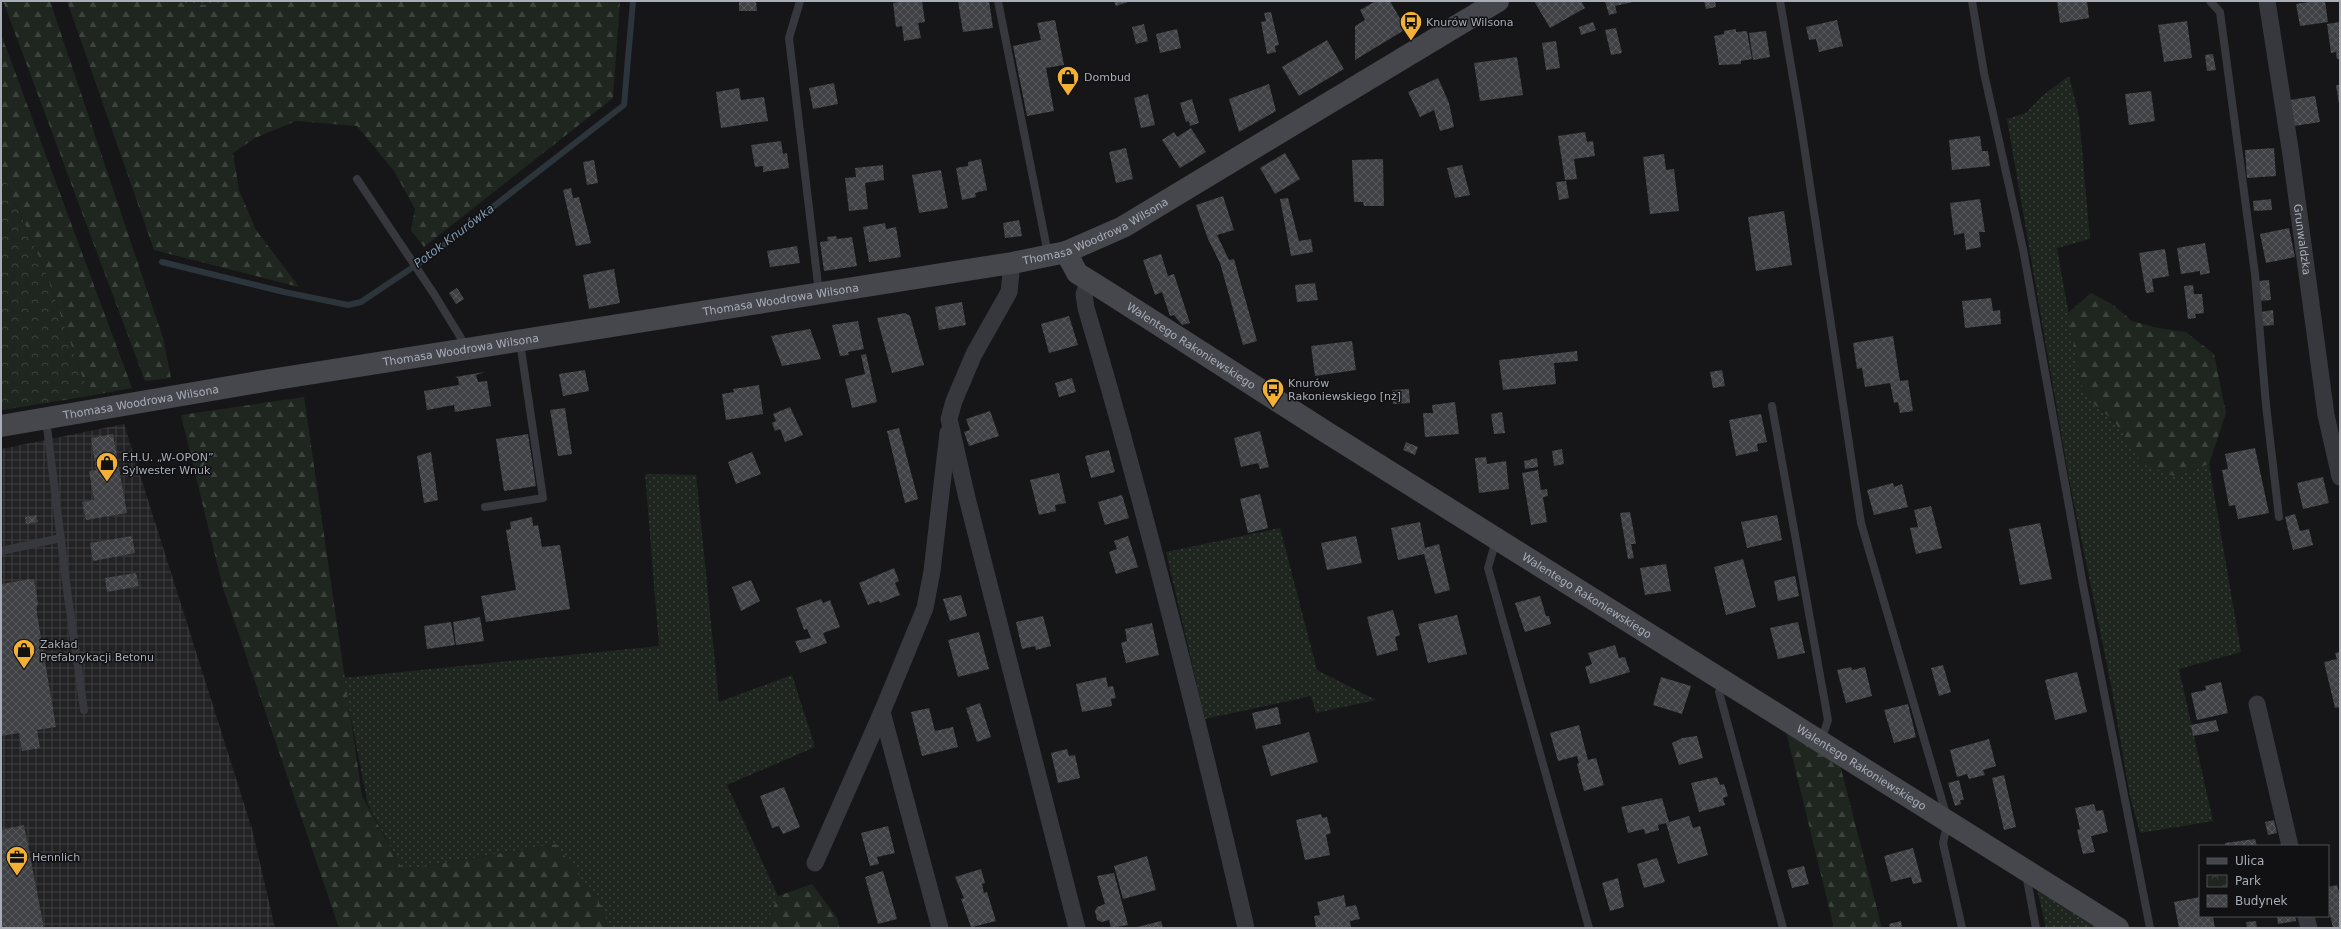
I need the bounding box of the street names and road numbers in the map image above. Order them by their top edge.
street label: Thomasa Woodrowa Wilsona [1021,195,1171,268]
street label: Grunwaldzka [2291,203,2313,276]
street label: Thomasa Woodrowa Wilsona [701,281,860,319]
street label: Walentego Rakoniewskiego [1124,300,1258,392]
street label: Thomasa Woodrowa Wilsona [381,332,540,369]
street label: Thomasa Woodrowa Wilsona [61,383,220,422]
street label: Walentego Rakoniewskiego [1519,550,1654,641]
street label: Walentego Rakoniewskiego [1794,722,1929,813]

